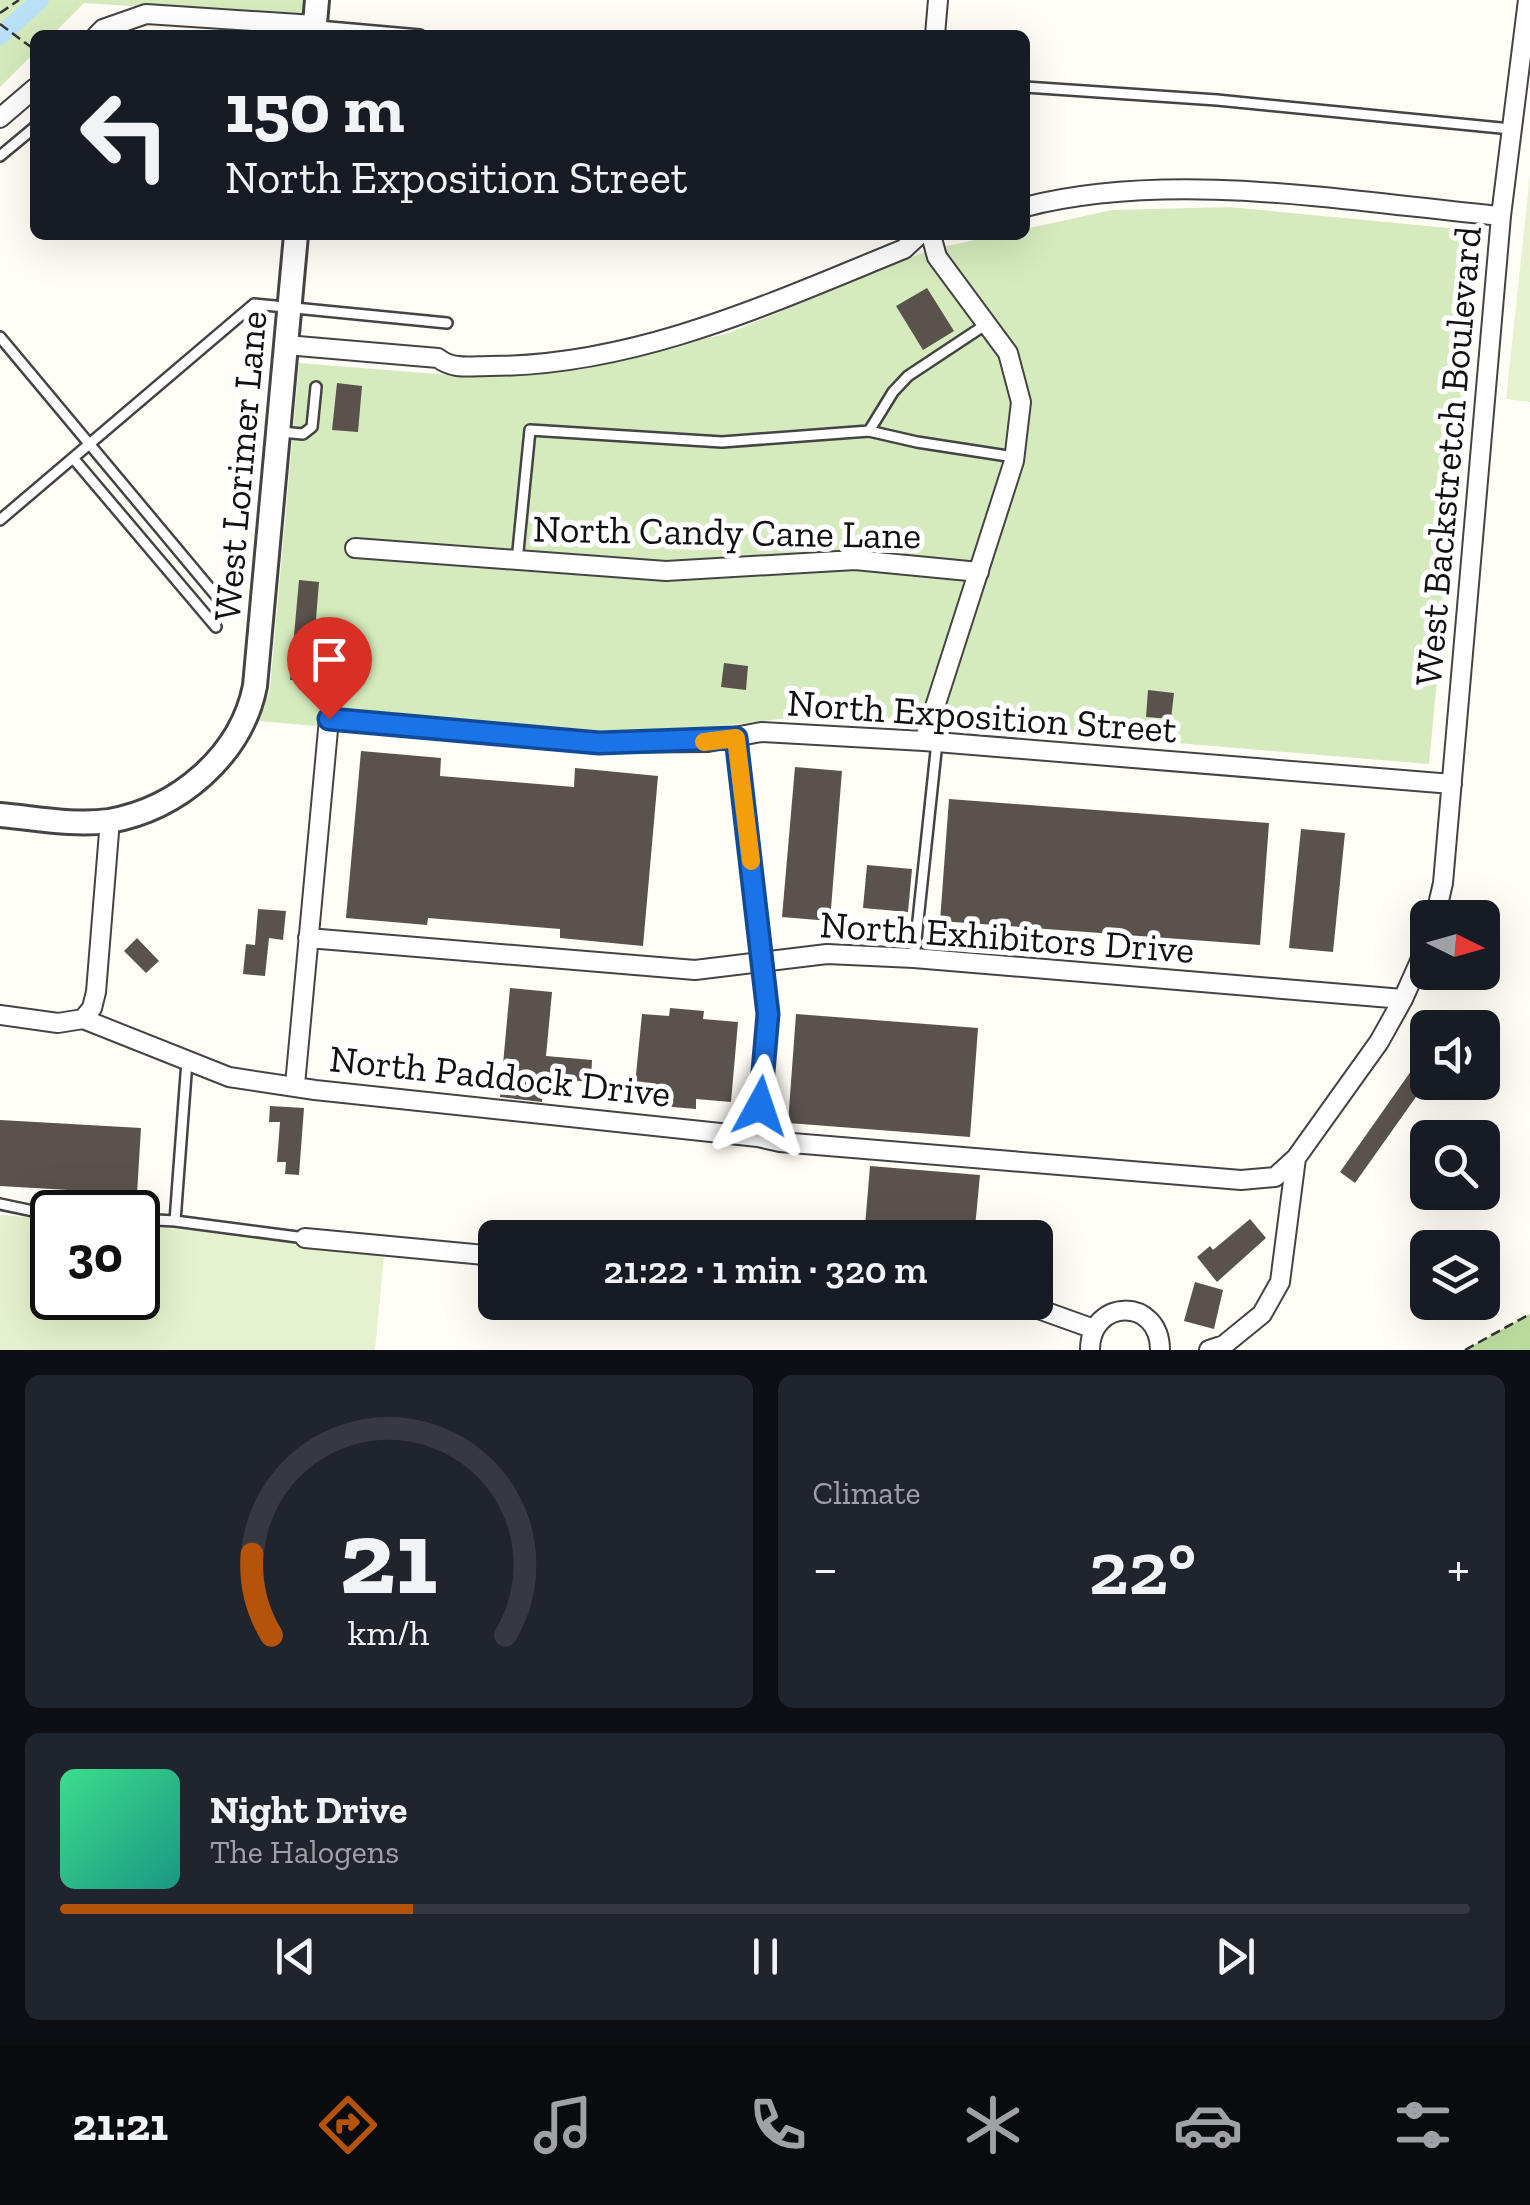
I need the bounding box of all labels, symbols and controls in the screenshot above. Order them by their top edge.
text: 150 m [225,66,405,150]
icon: left [60,70,190,200]
text: North Exposition Street [225,151,688,205]
street label: West Backstretch Boulevard [1405,224,1491,688]
street label: West Lorimer Lane [204,309,276,623]
street label: North Candy Cane Lane [532,506,922,558]
pin [287,617,372,720]
icon: arrive [302,632,357,687]
street label: North Exposition Street [786,679,1178,753]
north arrow [1410,900,1500,990]
map controls [1410,900,1500,1320]
street label: North Exhibitors Drive [818,901,1196,973]
button: sound [1410,1010,1500,1100]
street label: North Paddock Drive [327,1035,673,1117]
position arrow [708,1054,812,1158]
button: search [1410,1120,1500,1210]
speed limit sign: 30 [30,1190,160,1320]
button: layers [1410,1230,1500,1320]
text: 21:22 · 1 min · 320 m [604,1247,927,1293]
text: Climate [813,1474,921,1512]
text: 21 [340,1495,438,1620]
text: 22° [1089,1523,1196,1613]
text: − [813,1535,838,1601]
text: + [1447,1535,1470,1601]
text: km/h [348,1611,430,1654]
text: Night Drive [210,1787,407,1833]
text: The Halogens [210,1833,399,1871]
icon: previous [268,1929,323,1984]
icon: pause [738,1929,793,1984]
icon: next [1208,1929,1263,1984]
icon: directions [313,2090,383,2160]
icon: music [528,2090,598,2160]
icon: phone [743,2090,813,2160]
icon: climate [958,2090,1028,2160]
icon: car [1173,2090,1243,2160]
icon: filters [1388,2090,1458,2160]
text: 21:21 [72,2098,168,2152]

